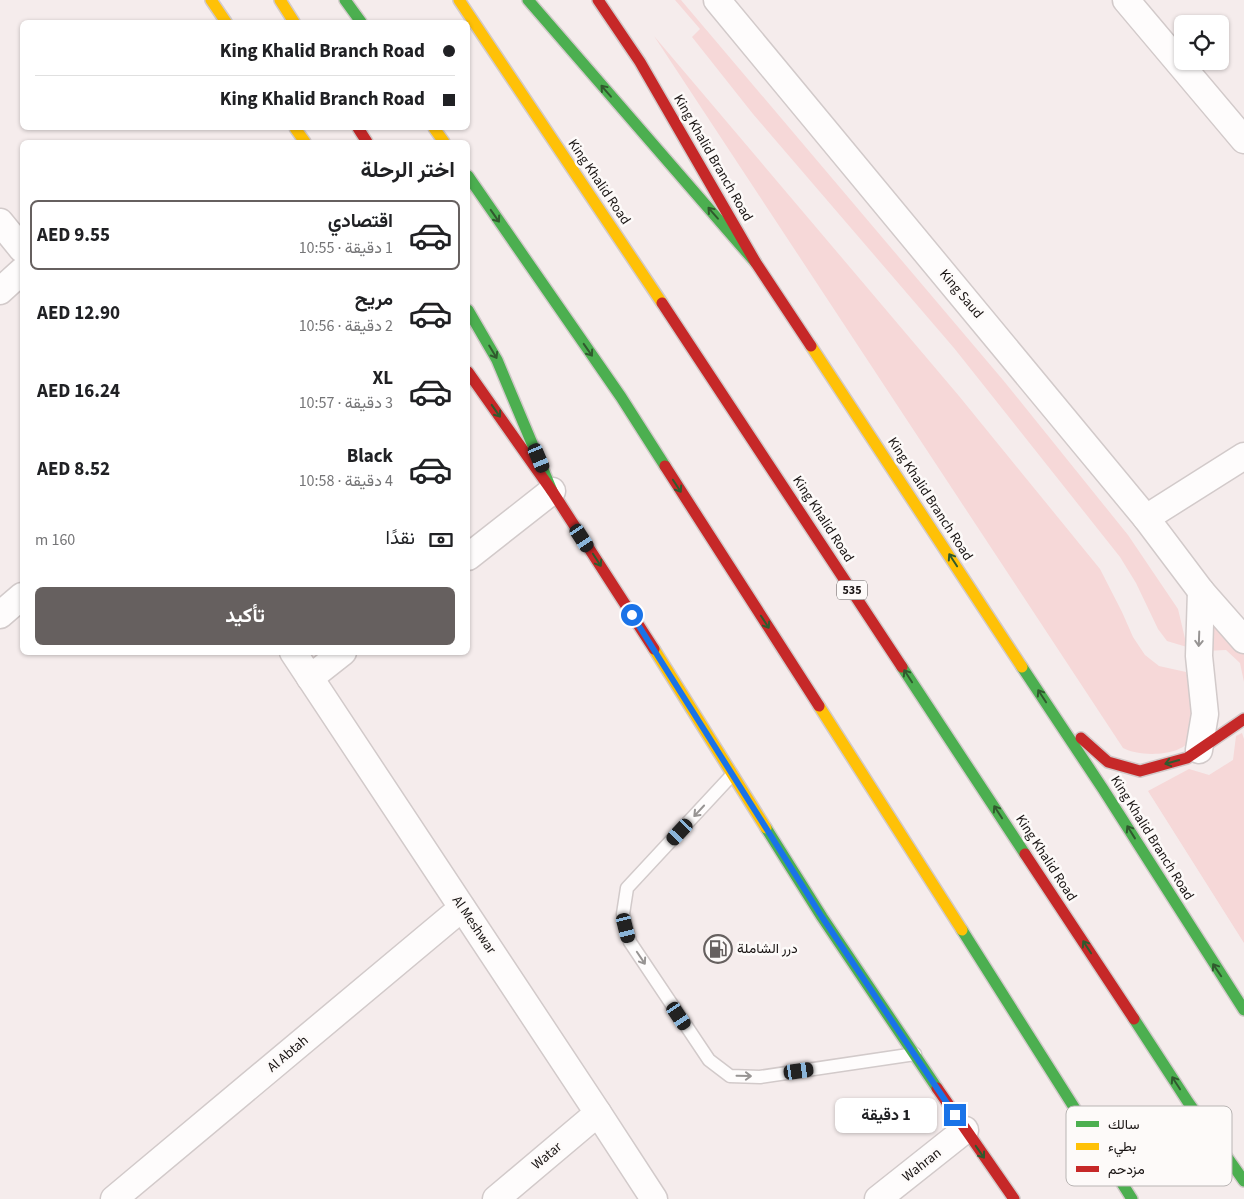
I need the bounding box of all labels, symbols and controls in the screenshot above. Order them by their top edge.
map controls [1174,15,1229,70]
button: locate [1174,15,1229,70]
text: King Khalid Branch Road [220,38,425,65]
one-way arrow [600,85,611,98]
text: King Khalid Branch Road [220,86,425,113]
street label: King Khalid Branch Road [668,91,758,225]
street label: King Khalid Road [563,135,635,229]
text: اختر الرحلة [360,154,455,186]
one-way arrow [707,207,718,220]
text: اقتصادي [328,208,393,235]
one-way arrow [490,209,500,223]
icon: car [408,213,453,258]
text: AED 9.55 [37,222,110,249]
text: 1 دقيقة · 10:55 [299,237,393,259]
street label: King Saud [934,265,988,323]
text: مريح [355,286,393,313]
icon: car [408,291,453,336]
text: AED 12.90 [37,300,120,327]
text: 2 دقيقة · 10:56 [299,315,393,337]
one-way arrow [583,343,593,357]
one-way arrow [488,344,498,358]
text: XL [372,365,393,392]
icon: car [408,369,453,414]
text: AED 16.24 [37,378,120,405]
text: 3 دقيقة · 10:57 [299,392,393,414]
one-way arrow [491,404,501,418]
street label: King Khalid Branch Road [882,433,978,565]
car [526,441,551,475]
text: Black [347,443,393,470]
icon: car [408,447,453,492]
text: AED 8.52 [37,456,110,483]
text: 4 دقيقة · 10:58 [299,470,393,492]
street label: King Khalid Road [788,472,858,566]
one-way arrow [673,478,683,492]
car [567,521,596,555]
text: نقدًا [386,525,415,552]
icon: cash [427,526,455,554]
text: 160 m [35,529,75,551]
one-way arrow [592,553,602,567]
one-way arrow [948,554,958,568]
road number: 535 [837,580,867,600]
button: تأكيد [35,587,455,645]
route start [621,604,643,626]
one-way arrow [760,615,770,629]
one-way arrow [1195,631,1204,647]
one-way arrow [903,669,913,683]
one-way arrow [1037,689,1047,703]
one-way arrow [1165,757,1181,767]
street label: King Khalid Branch Road [1105,772,1199,904]
one-way arrow [693,804,705,817]
one-way arrow [992,805,1002,819]
street label: King Khalid Road [1011,811,1081,905]
car [664,816,695,848]
one-way arrow [1126,825,1136,839]
street label: Al Meshwar [447,892,501,958]
car [615,912,636,944]
fuel station icon: درر الشاملة [703,934,733,964]
place label: درر الشاملة [737,939,798,959]
one-way arrow [1082,941,1092,955]
one-way arrow [636,951,646,965]
one-way arrow [1212,963,1222,977]
car [664,999,693,1033]
street label: Al Abtah [263,1031,313,1077]
car [783,1061,814,1081]
one-way arrow [735,1071,751,1081]
one-way arrow [1171,1076,1181,1090]
callout: 1 دقيقة [835,1098,938,1132]
text: 1 دقيقة [861,1104,911,1126]
route end [944,1104,966,1126]
legend [1066,1106,1232,1186]
text: سالك [1108,1115,1139,1135]
street label: Watar [528,1137,567,1175]
text: بطيء [1108,1137,1136,1158]
street label: Wahran [898,1143,946,1187]
one-way arrow [975,1145,985,1159]
text: مزدحم [1108,1160,1145,1180]

